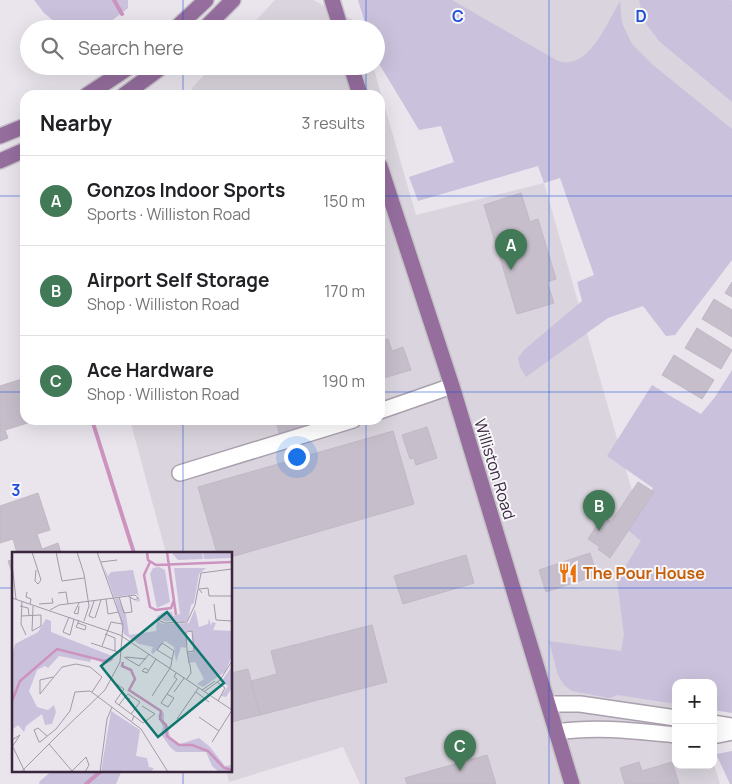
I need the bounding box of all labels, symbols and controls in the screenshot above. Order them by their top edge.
text: C [452,5,464,27]
text: D [635,5,647,27]
search box [20,20,385,75]
icon: search [38,34,66,62]
text: Search here [78,35,184,61]
text: Nearby [40,109,112,137]
text: 3 results [302,112,365,134]
text: Gonzos Indoor Sports [87,177,285,203]
text: A [51,190,61,212]
text: 150 m [323,190,365,212]
text: Sports · Williston Road [87,203,251,225]
pin: A [495,229,527,270]
text: Airport Self Storage [87,267,269,293]
text: B [51,280,61,302]
text: 170 m [324,280,365,302]
text: Shop · Williston Road [87,293,240,315]
text: Ace Hardware [87,357,214,383]
text: C [50,370,62,392]
text: 190 m [322,370,365,392]
text: Shop · Williston Road [87,383,240,405]
street label: Williston Road [469,416,521,522]
your location [284,444,310,470]
text: 3 [11,479,21,501]
pin: B [583,490,615,531]
inset map [12,552,232,772]
restaurant icon: The Pour House [557,562,579,584]
place label: The Pour House [583,562,705,584]
map controls [672,679,717,769]
button: + [672,679,717,724]
button: − [672,724,717,769]
pin: C [444,730,476,771]

